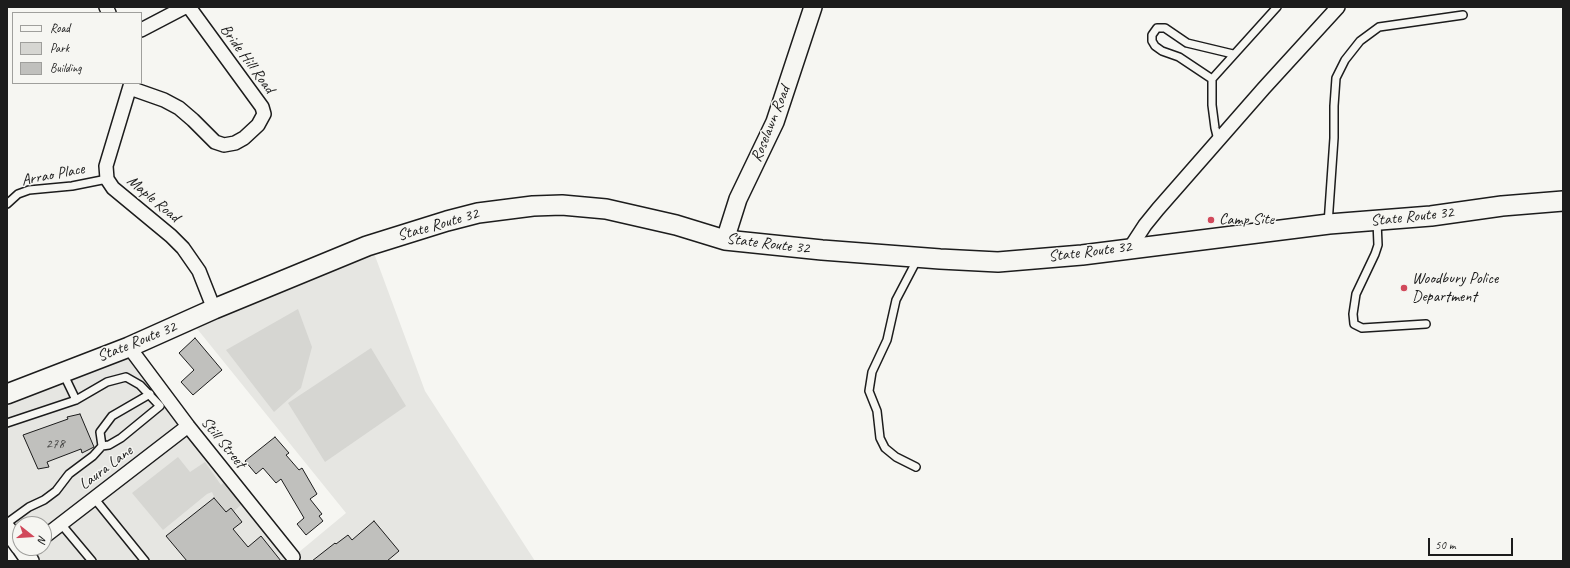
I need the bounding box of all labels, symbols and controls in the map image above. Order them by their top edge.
legend [12,12,142,84]
text: Road [50,20,70,36]
street label: Bride Hill Road [216,21,278,97]
text: Park [50,40,69,56]
text: Building [50,60,82,76]
street label: Roselawn Road [747,83,795,165]
street label: Arrao Place [20,159,86,191]
street label: Maple Road [123,171,183,227]
street label: State Route 32 [1369,203,1455,231]
street label: State Route 32 [395,204,481,246]
place label: Camp Site [1219,210,1274,230]
marker: Camp Site [1206,215,1216,225]
street label: State Route 32 [725,229,811,259]
street label: State Route 32 [1047,237,1133,267]
place label: Woodbury Police Department [1412,269,1498,307]
marker: Woodbury Police Department [1399,283,1409,293]
street label: State Route 32 [95,317,179,367]
street label: Still Street [196,413,250,473]
house number: 278 [46,436,64,452]
street label: Laura Lane [75,442,137,494]
north arrow [12,516,52,556]
scale bar [1430,530,1515,556]
text: N [35,534,50,545]
text: 50 m [1435,537,1455,553]

